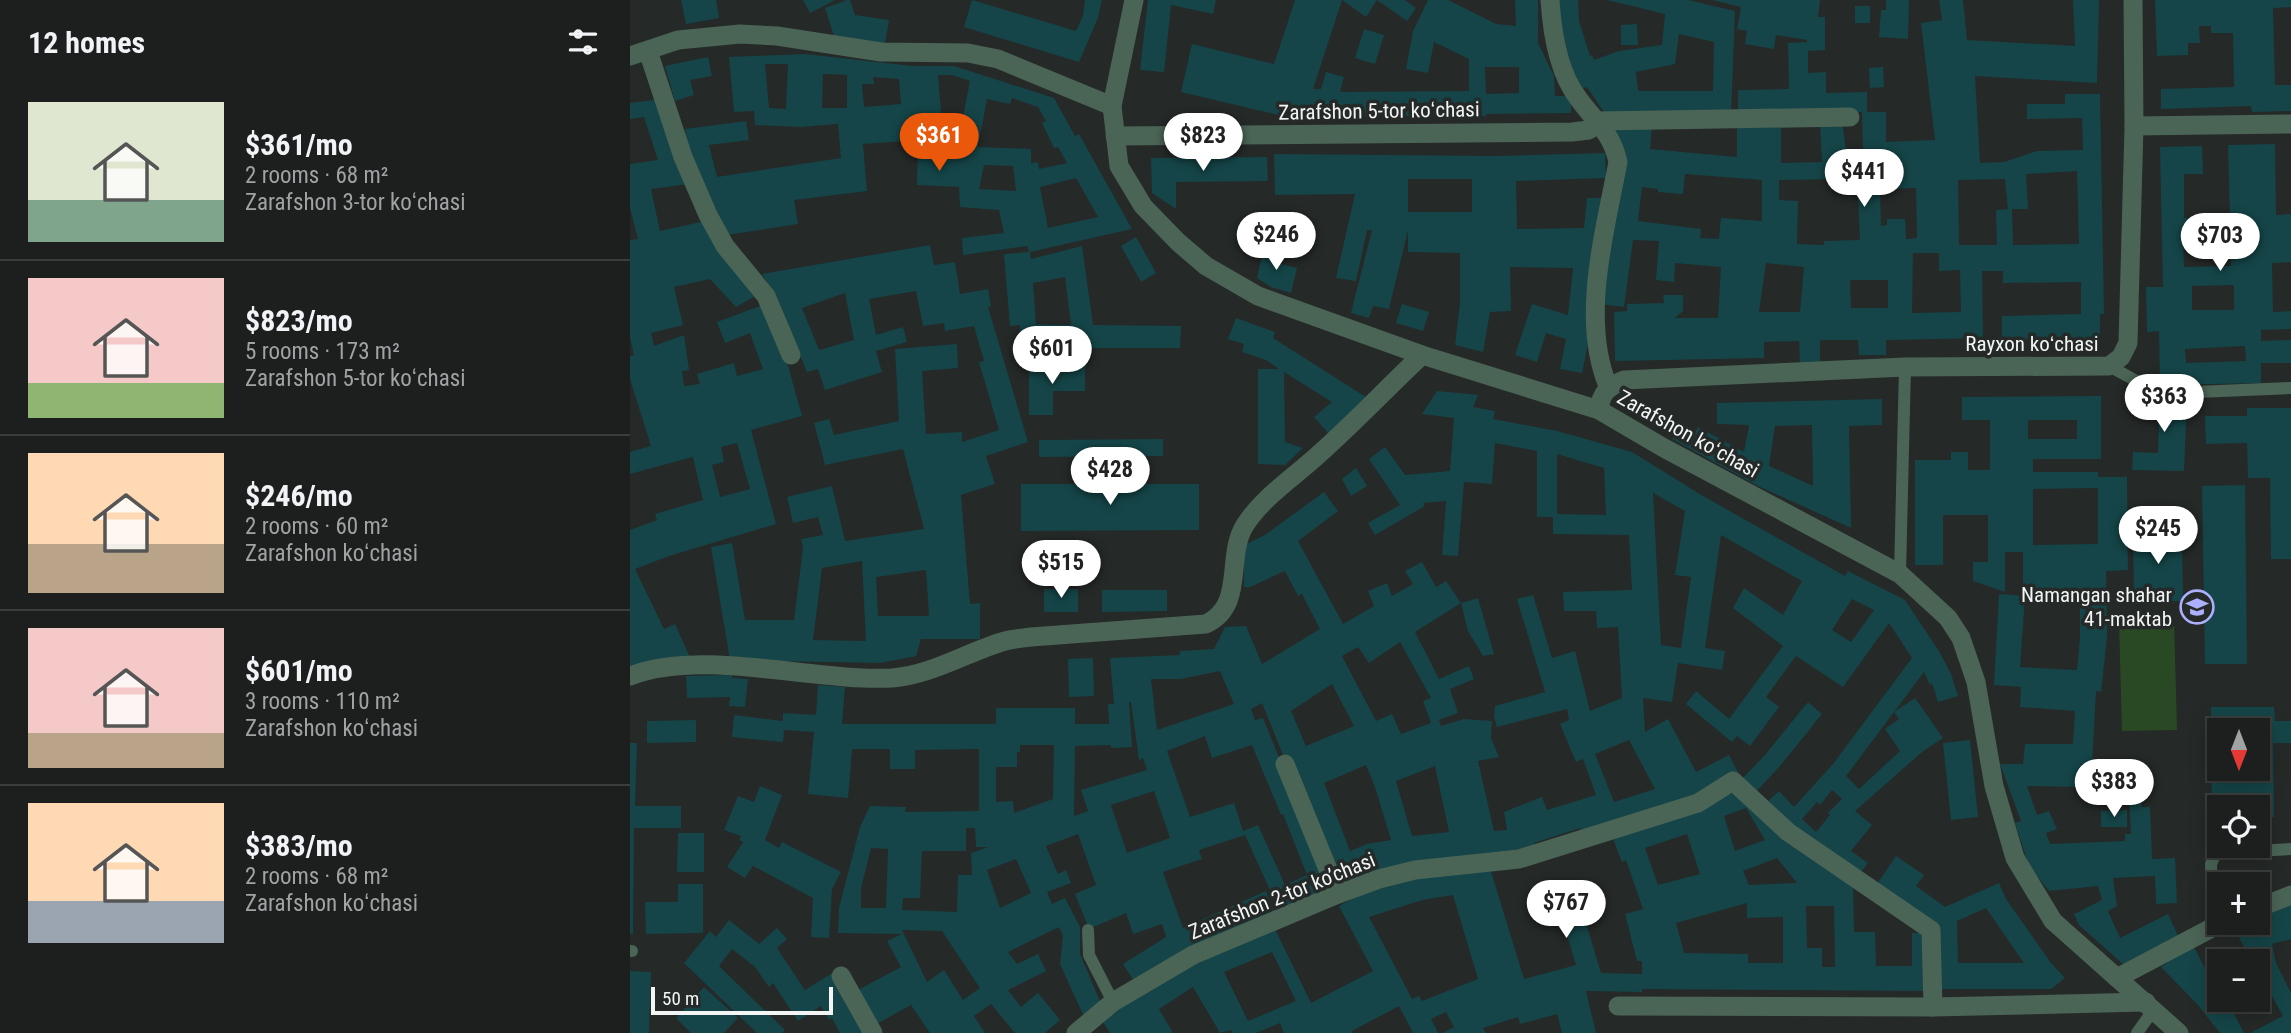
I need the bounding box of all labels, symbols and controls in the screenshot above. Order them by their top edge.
icon: filters [564,23,602,61]
text: 12 homes [28,25,145,60]
street label: Zarafshon 5-tor koʻchasi [1278,97,1480,125]
pin: $361 [898,114,980,173]
pin: $823 [1162,114,1244,173]
text: $361 [916,122,962,149]
text: $823 [1180,122,1226,149]
text: $361/mo [245,127,353,162]
icon: home [84,130,168,214]
pin: $441 [1823,150,1905,209]
text: $441 [1841,158,1887,185]
text: 2 rooms · 68 m² [245,162,388,189]
text: Zarafshon 3-tor koʻchasi [245,189,465,216]
pin: $246 [1235,212,1317,272]
pin: $703 [2179,214,2261,273]
text: $246 [1253,221,1299,248]
text: $703 [2197,222,2243,249]
text: $823/mo [245,303,353,338]
icon: home [84,306,168,390]
pin: $601 [1011,326,1093,386]
street label: Rayxon koʻchasi [1965,332,2099,356]
text: $601 [1029,335,1075,362]
text: 5 rooms · 173 m² [245,338,400,365]
text: Zarafshon 5-tor koʻchasi [245,365,465,392]
pin: $363 [2123,374,2205,434]
text: $363 [2141,383,2187,410]
street label: Zarafshon koʻchasi [1613,385,1763,483]
pin: $428 [1069,448,1151,507]
text: $428 [1087,456,1133,483]
text: $246/mo [245,478,353,513]
icon: home [84,481,168,565]
pin: $245 [2117,506,2199,566]
text: 2 rooms · 60 m² [245,513,388,540]
text: $245 [2135,515,2181,542]
text: Zarafshon koʻchasi [245,540,418,567]
pin: $515 [1020,540,1102,600]
text: $515 [1038,549,1084,576]
place label: Namangan shahar 41-maktab [2021,583,2172,631]
school or university icon: Namangan shahar 41-maktab [2178,588,2216,626]
text: $601/mo [245,653,353,688]
icon: home [84,656,168,740]
text: 3 rooms · 110 m² [245,688,400,715]
text: Zarafshon koʻchasi [245,715,418,742]
north arrow [2207,718,2270,780]
map controls [2207,718,2270,1012]
pin: $383 [2073,760,2155,819]
text: $383 [2091,768,2137,795]
button: locate [2207,795,2270,858]
text: $383/mo [245,828,353,863]
icon: home [84,831,168,915]
street label: Zarafshon 2-tor koʼchasi [1185,848,1379,944]
text: 2 rooms · 68 m² [245,863,388,890]
button: + [2207,872,2270,935]
pin: $767 [1525,880,1607,940]
text: $767 [1543,889,1589,916]
text: Zarafshon koʻchasi [245,890,418,917]
button: − [2207,949,2270,1012]
scale bar [651,984,833,1016]
text: 50 m [662,987,699,1010]

